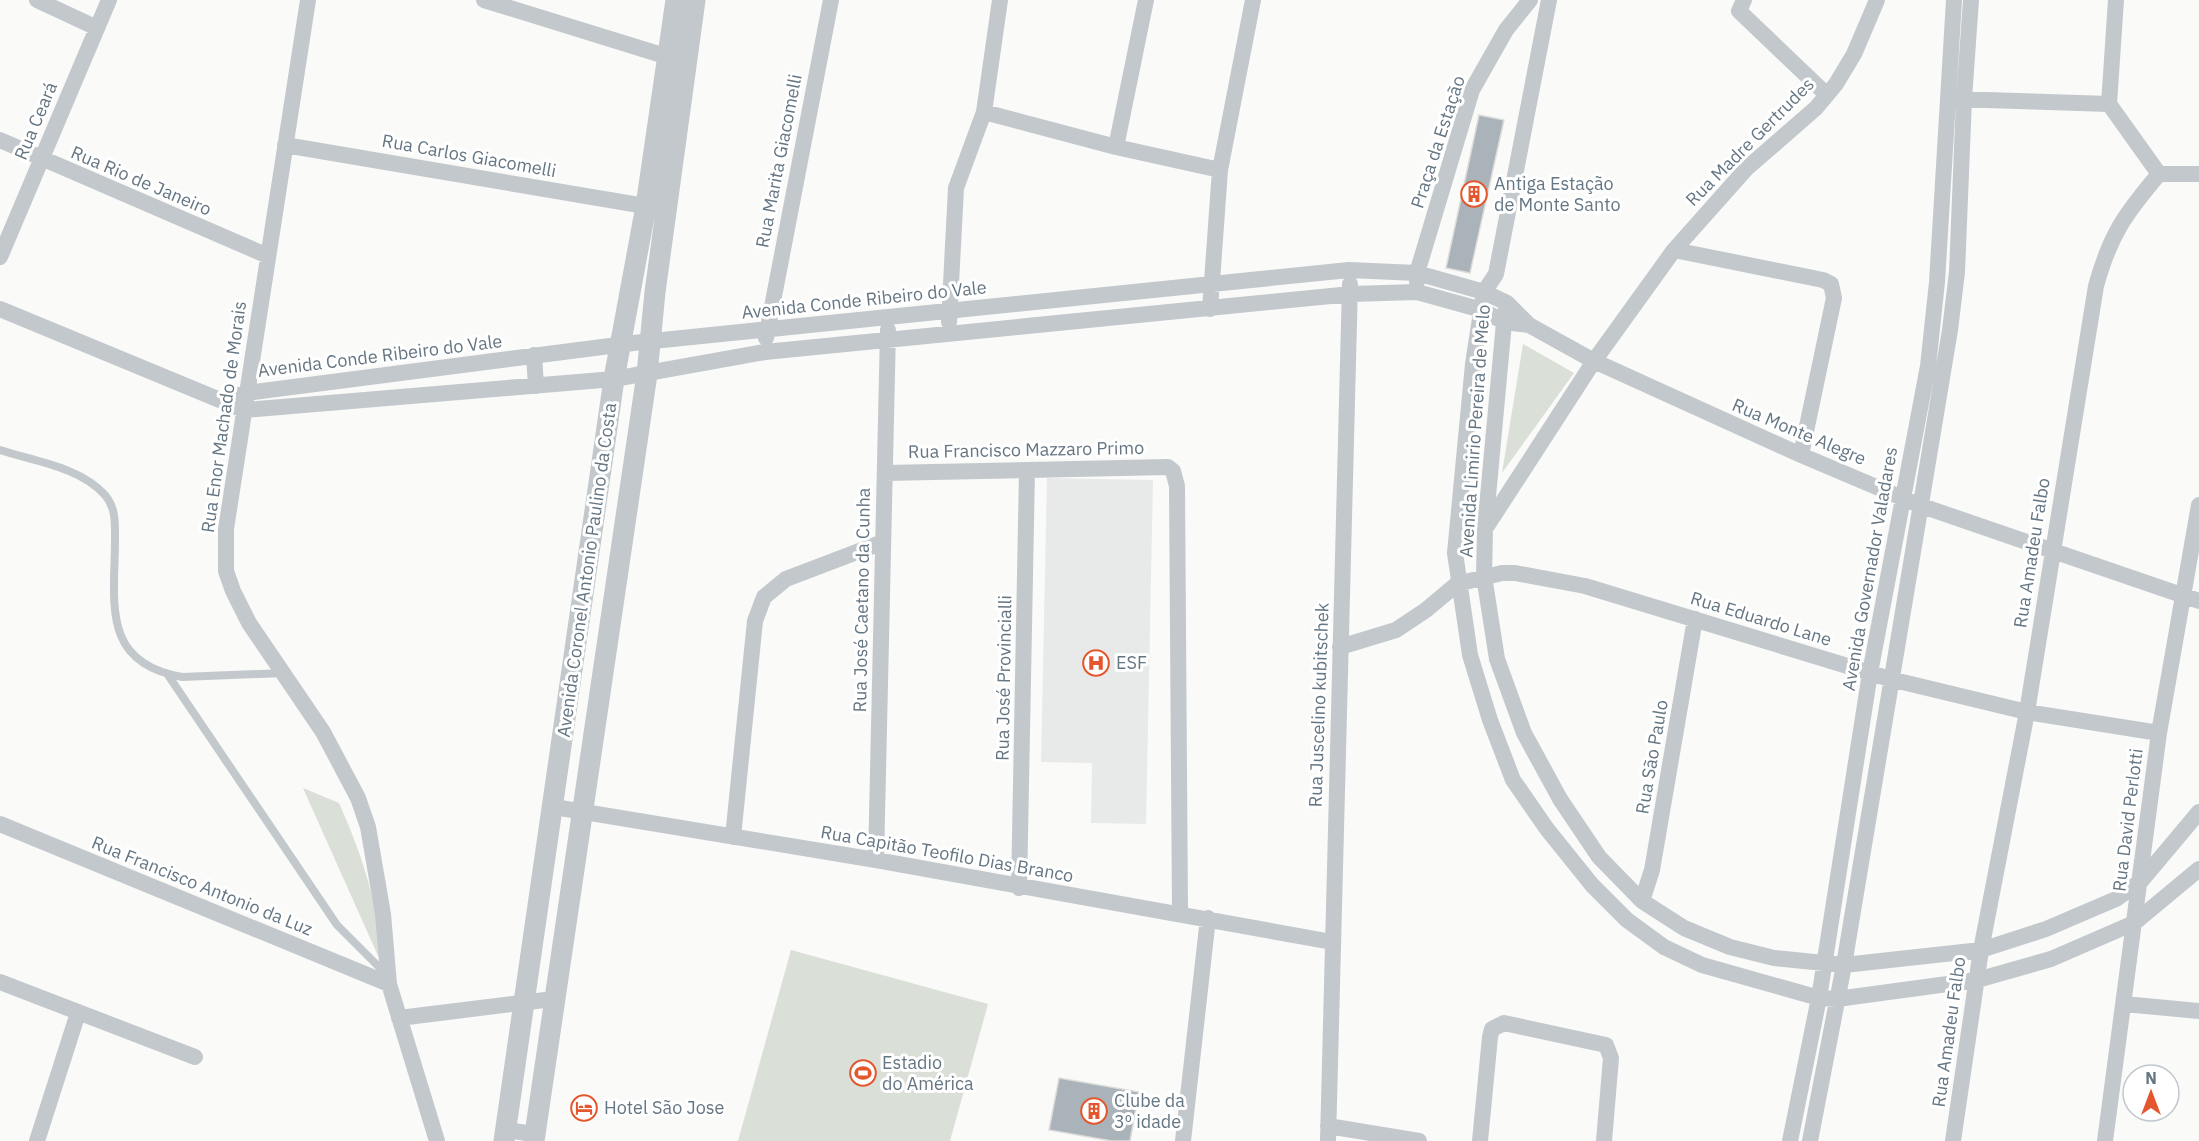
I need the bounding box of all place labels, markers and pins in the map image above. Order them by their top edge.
place label: Antiga Estação de Monte Santo [1494,172,1621,216]
building icon: Antiga Estação de Monte Santo [1459,179,1489,209]
hospital icon: ESF [1081,648,1111,678]
place label: ESF [1116,651,1147,674]
place label: Estadio do América [882,1051,974,1095]
sports icon: Estadio do América [848,1058,878,1088]
place label: Clube da 3º idade [1114,1089,1185,1133]
hotel icon: Hotel São Jose [569,1093,599,1123]
place label: Hotel São Jose [604,1096,725,1119]
building icon: Clube da 3º idade [1079,1096,1109,1126]

